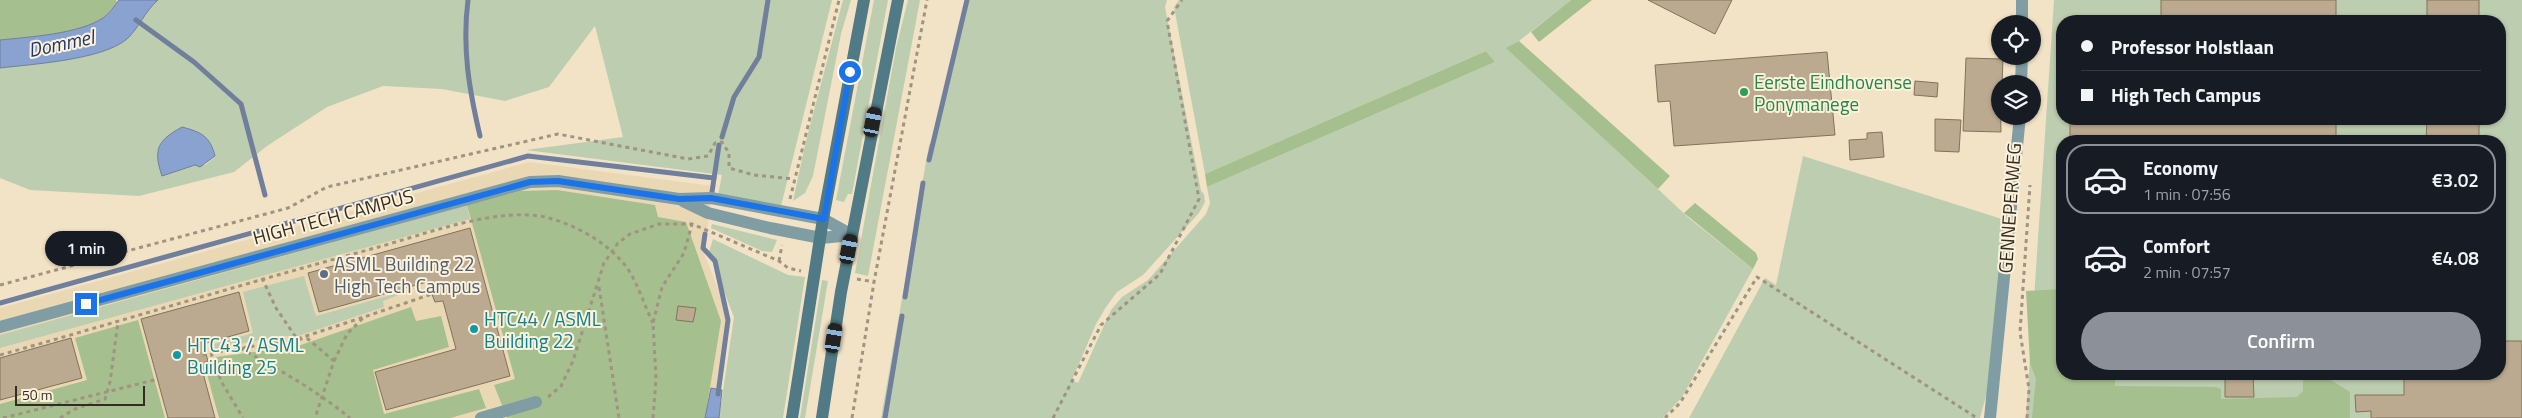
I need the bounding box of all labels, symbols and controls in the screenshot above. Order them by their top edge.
map controls [1991,15,2041,125]
button: locate [1991,15,2041,65]
water label: Dommel [25,20,99,65]
text: Professor Holstlaan [2111,32,2274,61]
route start [839,61,861,83]
place label: Eerste Eindhovense Ponymanege [1754,67,1912,118]
button: layers [1991,75,2041,125]
text: High Tech Campus [2111,80,2261,109]
marker: Eerste Eindhovense Ponymanege [1738,86,1750,98]
car [862,106,883,138]
street label: GENNEPERWEG [1990,142,2028,274]
text: Economy [2143,153,2218,182]
icon: car [2083,157,2128,202]
text: €3.02 [2432,165,2479,194]
street label: HIGH TECH CAMPUS [249,181,417,251]
text: 1 min · 07:56 [2143,182,2231,206]
text: Comfort [2143,231,2210,260]
callout: 1 min [45,232,127,266]
car [838,233,859,265]
icon: car [2083,235,2128,280]
text: 1 min [67,236,105,260]
text: €4.08 [2432,243,2479,272]
place label: ASML Building 22 High Tech Campus [334,249,481,300]
text: 2 min · 07:57 [2143,260,2231,284]
marker: ASML Building 22 High Tech Campus [318,268,330,280]
route end [75,293,97,315]
place label: HTC44 / ASML Building 22 [484,304,601,355]
button: Confirm [2081,312,2481,370]
car [824,322,843,354]
marker: HTC44 / ASML Building 22 [468,323,480,335]
place label: HTC43 / ASML Building 25 [187,330,304,381]
marker: HTC43 / ASML Building 25 [171,349,183,361]
scale bar [15,383,145,406]
text: 50 m [22,384,52,405]

